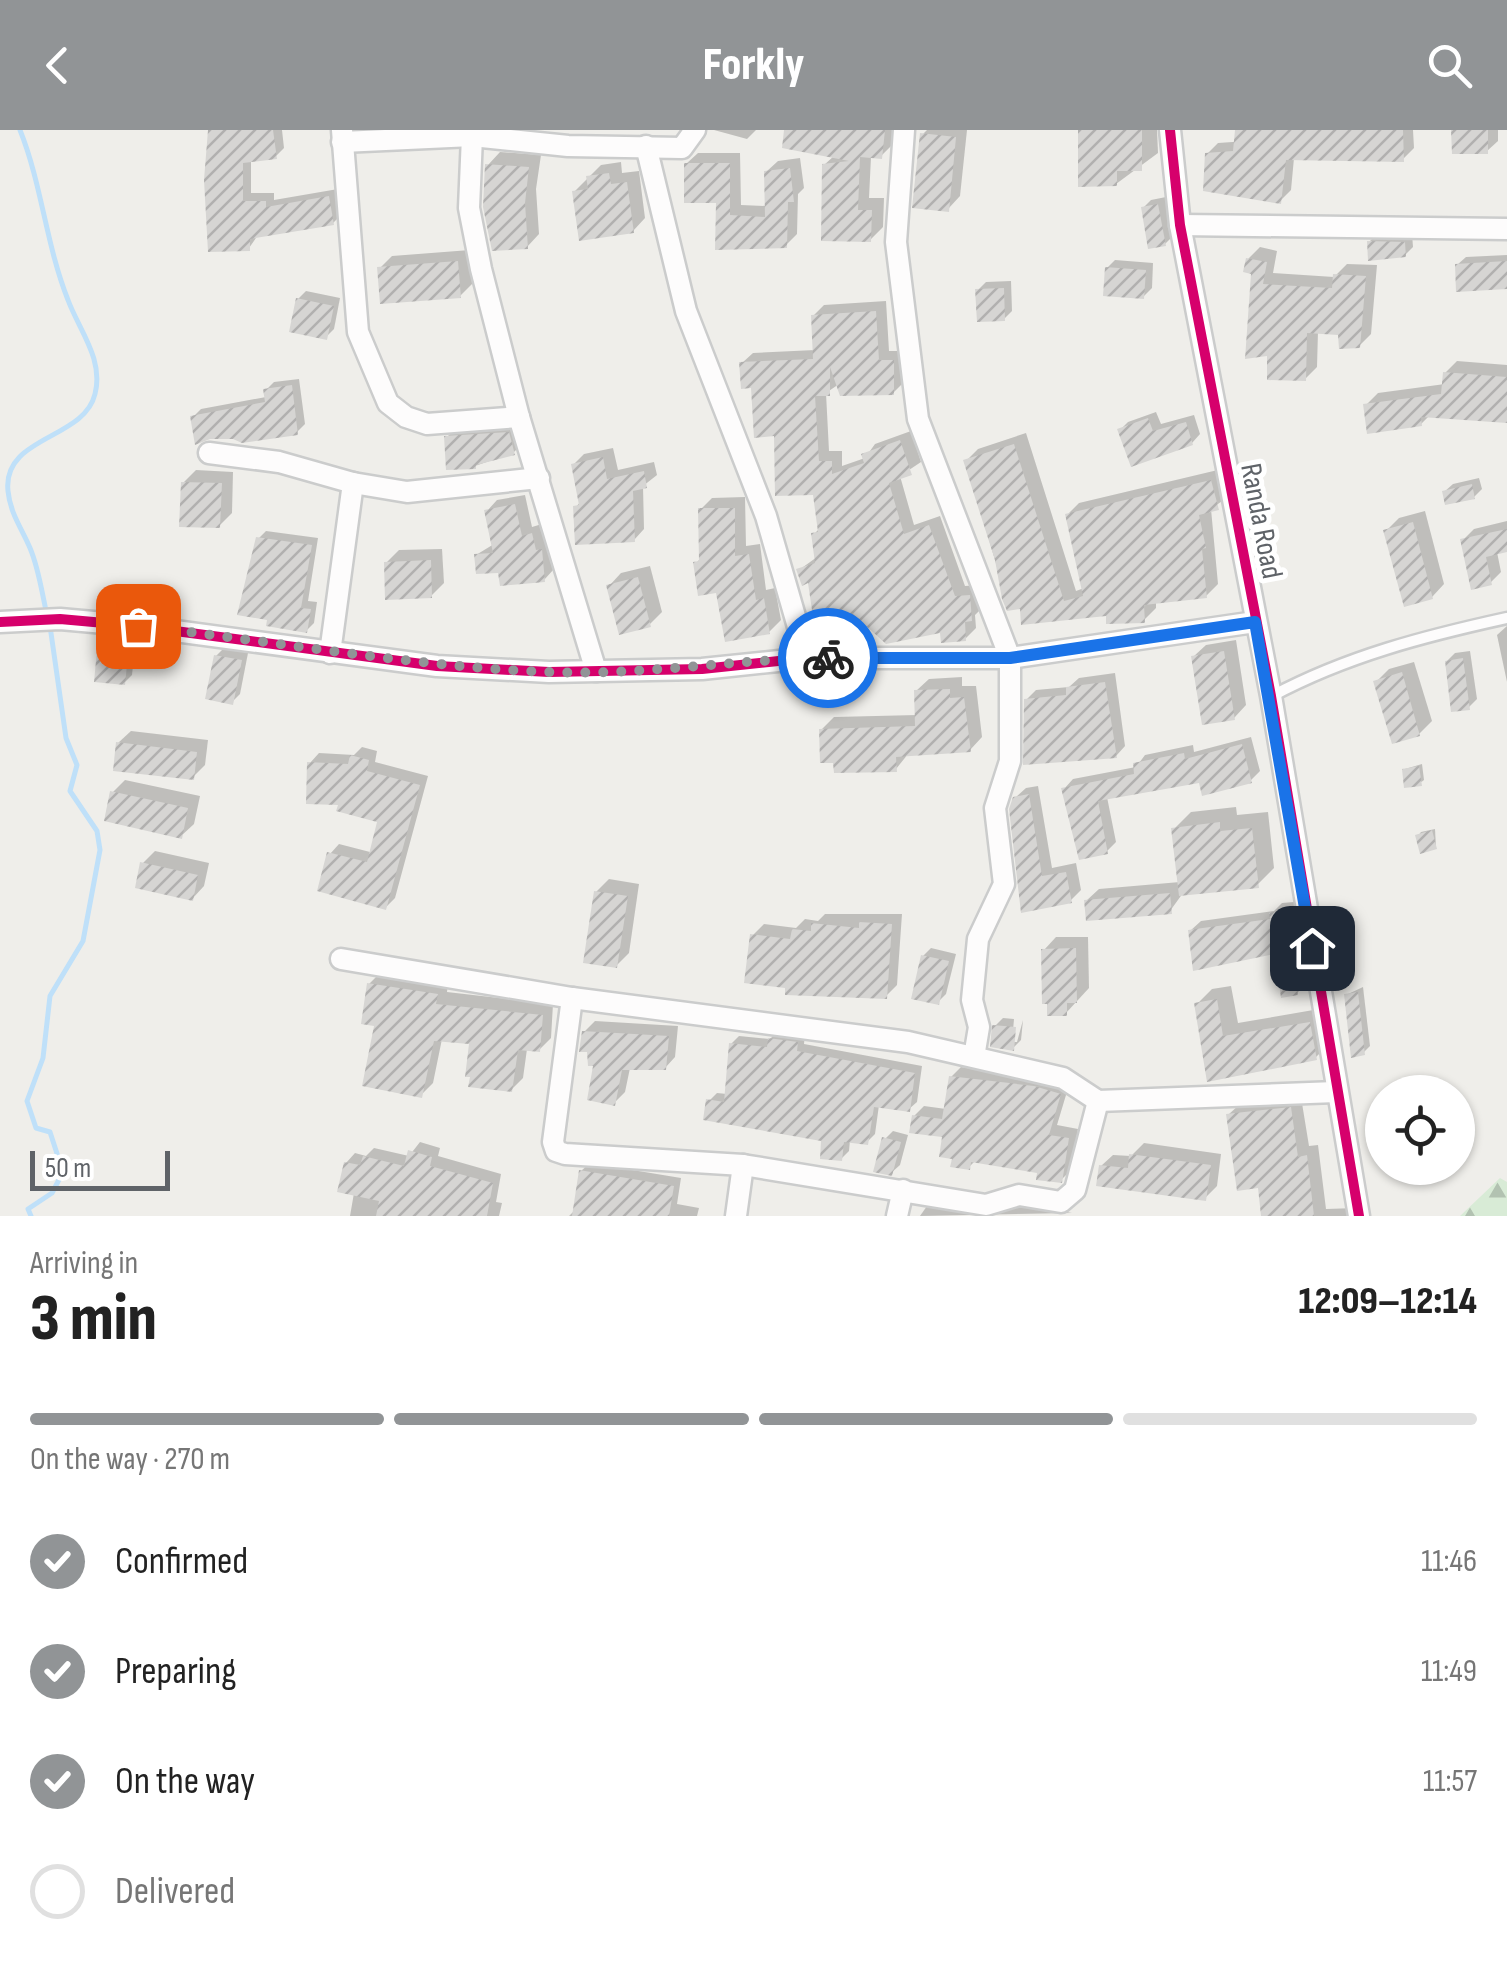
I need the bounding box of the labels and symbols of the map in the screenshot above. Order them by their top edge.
street label: Randa Road [1232,460,1290,582]
pin [96,584,181,669]
courier [778,608,878,708]
pin [1270,906,1355,991]
scale bar [30,1146,170,1190]

